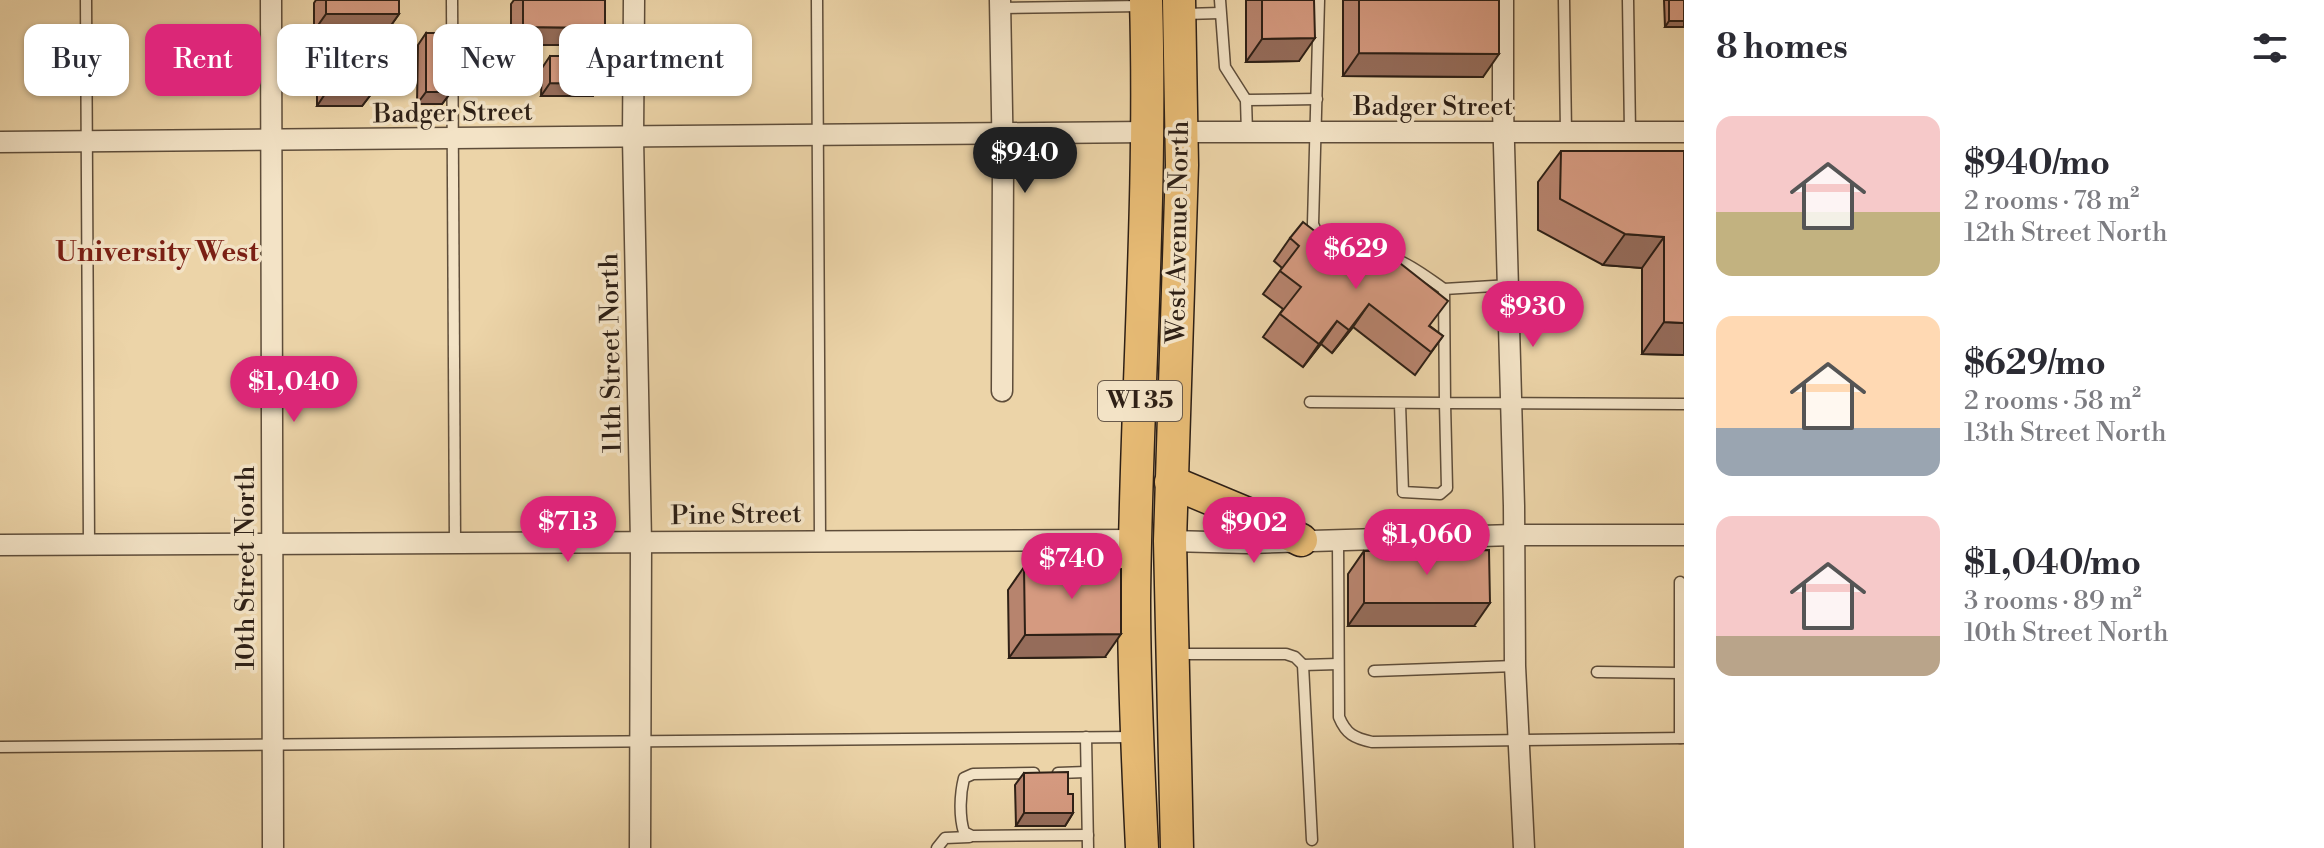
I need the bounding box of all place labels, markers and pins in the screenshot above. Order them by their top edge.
pin: $940 [978,127,1072,195]
pin: $629 [1309,223,1403,291]
pin: $930 [1486,281,1580,349]
pin: $1,040 [229,356,359,424]
pin: $713 [521,496,615,564]
pin: $902 [1207,497,1301,565]
pin: $1,060 [1362,509,1492,577]
pin: $740 [1025,533,1119,601]

